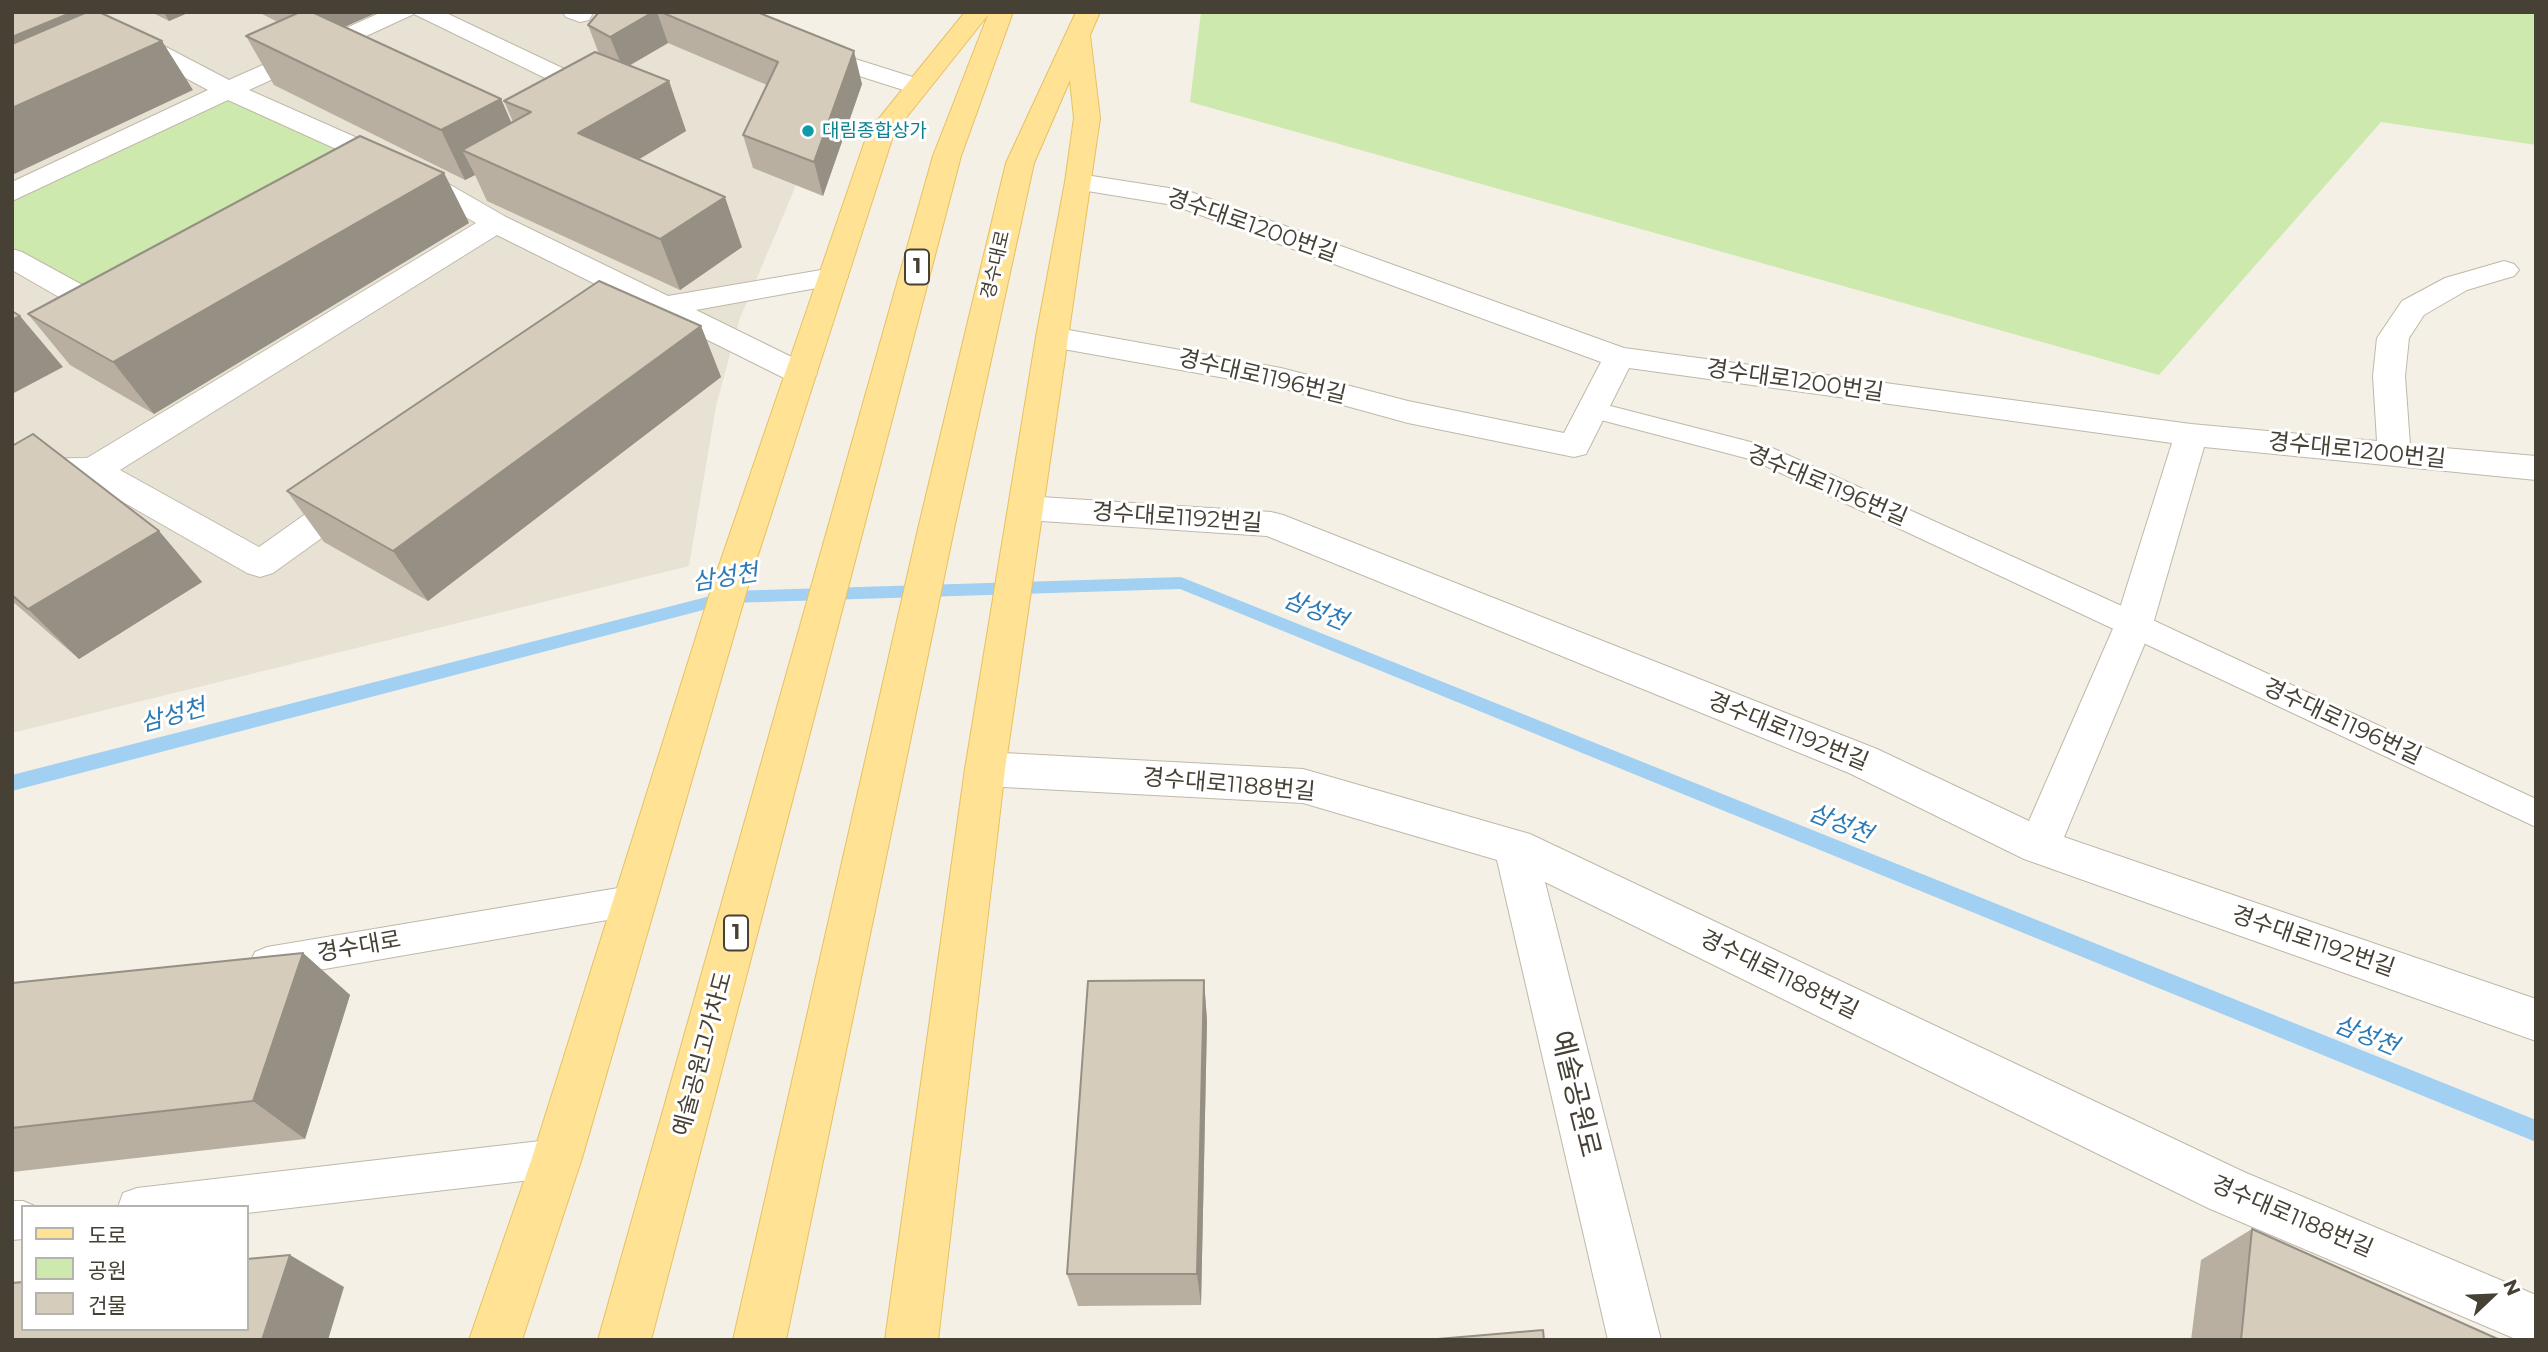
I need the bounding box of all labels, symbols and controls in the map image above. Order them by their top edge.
place label: 대림종합상가 [822,120,927,142]
marker: 대림종합상가 [800,123,816,139]
street label: 경수대로1200번길 [1163,184,1341,268]
street label: 경수대로 [977,228,1015,302]
road number: 1 [905,250,929,284]
street label: 경수대로1196번길 [1175,344,1349,410]
street label: 경수대로1200번길 [1705,355,1885,407]
street label: 경수대로1200번길 [2267,428,2447,474]
street label: 경수대로1196번길 [1743,440,1911,532]
street label: 경수대로1192번길 [1091,498,1263,538]
water label: 삼성천 [690,559,760,597]
water label: 삼성천 [1279,585,1351,637]
street label: 경수대로1196번길 [2258,673,2426,771]
street label: 경수대로1192번길 [1704,687,1872,777]
water label: 삼성천 [137,694,209,738]
street label: 경수대로1188번길 [1142,764,1316,806]
water label: 삼성천 [1804,798,1876,850]
street label: 경수대로1192번길 [2228,901,2398,983]
road number: 1 [724,916,748,950]
street label: 경수대로1188번길 [1695,925,1863,1025]
street label: 경수대로 [315,926,403,968]
street label: 예술공원고가차도 [668,969,738,1139]
water label: 삼성천 [2330,1010,2402,1062]
street label: 예술공원로 [1543,1027,1607,1161]
street label: 경수대로1188번길 [2207,1171,2377,1263]
legend [21,1205,248,1331]
text: 도로 [88,1223,127,1248]
text: 공원 [88,1258,127,1283]
north arrow [2457,1261,2527,1331]
text: N [2498,1276,2525,1299]
text: 건물 [88,1293,127,1318]

